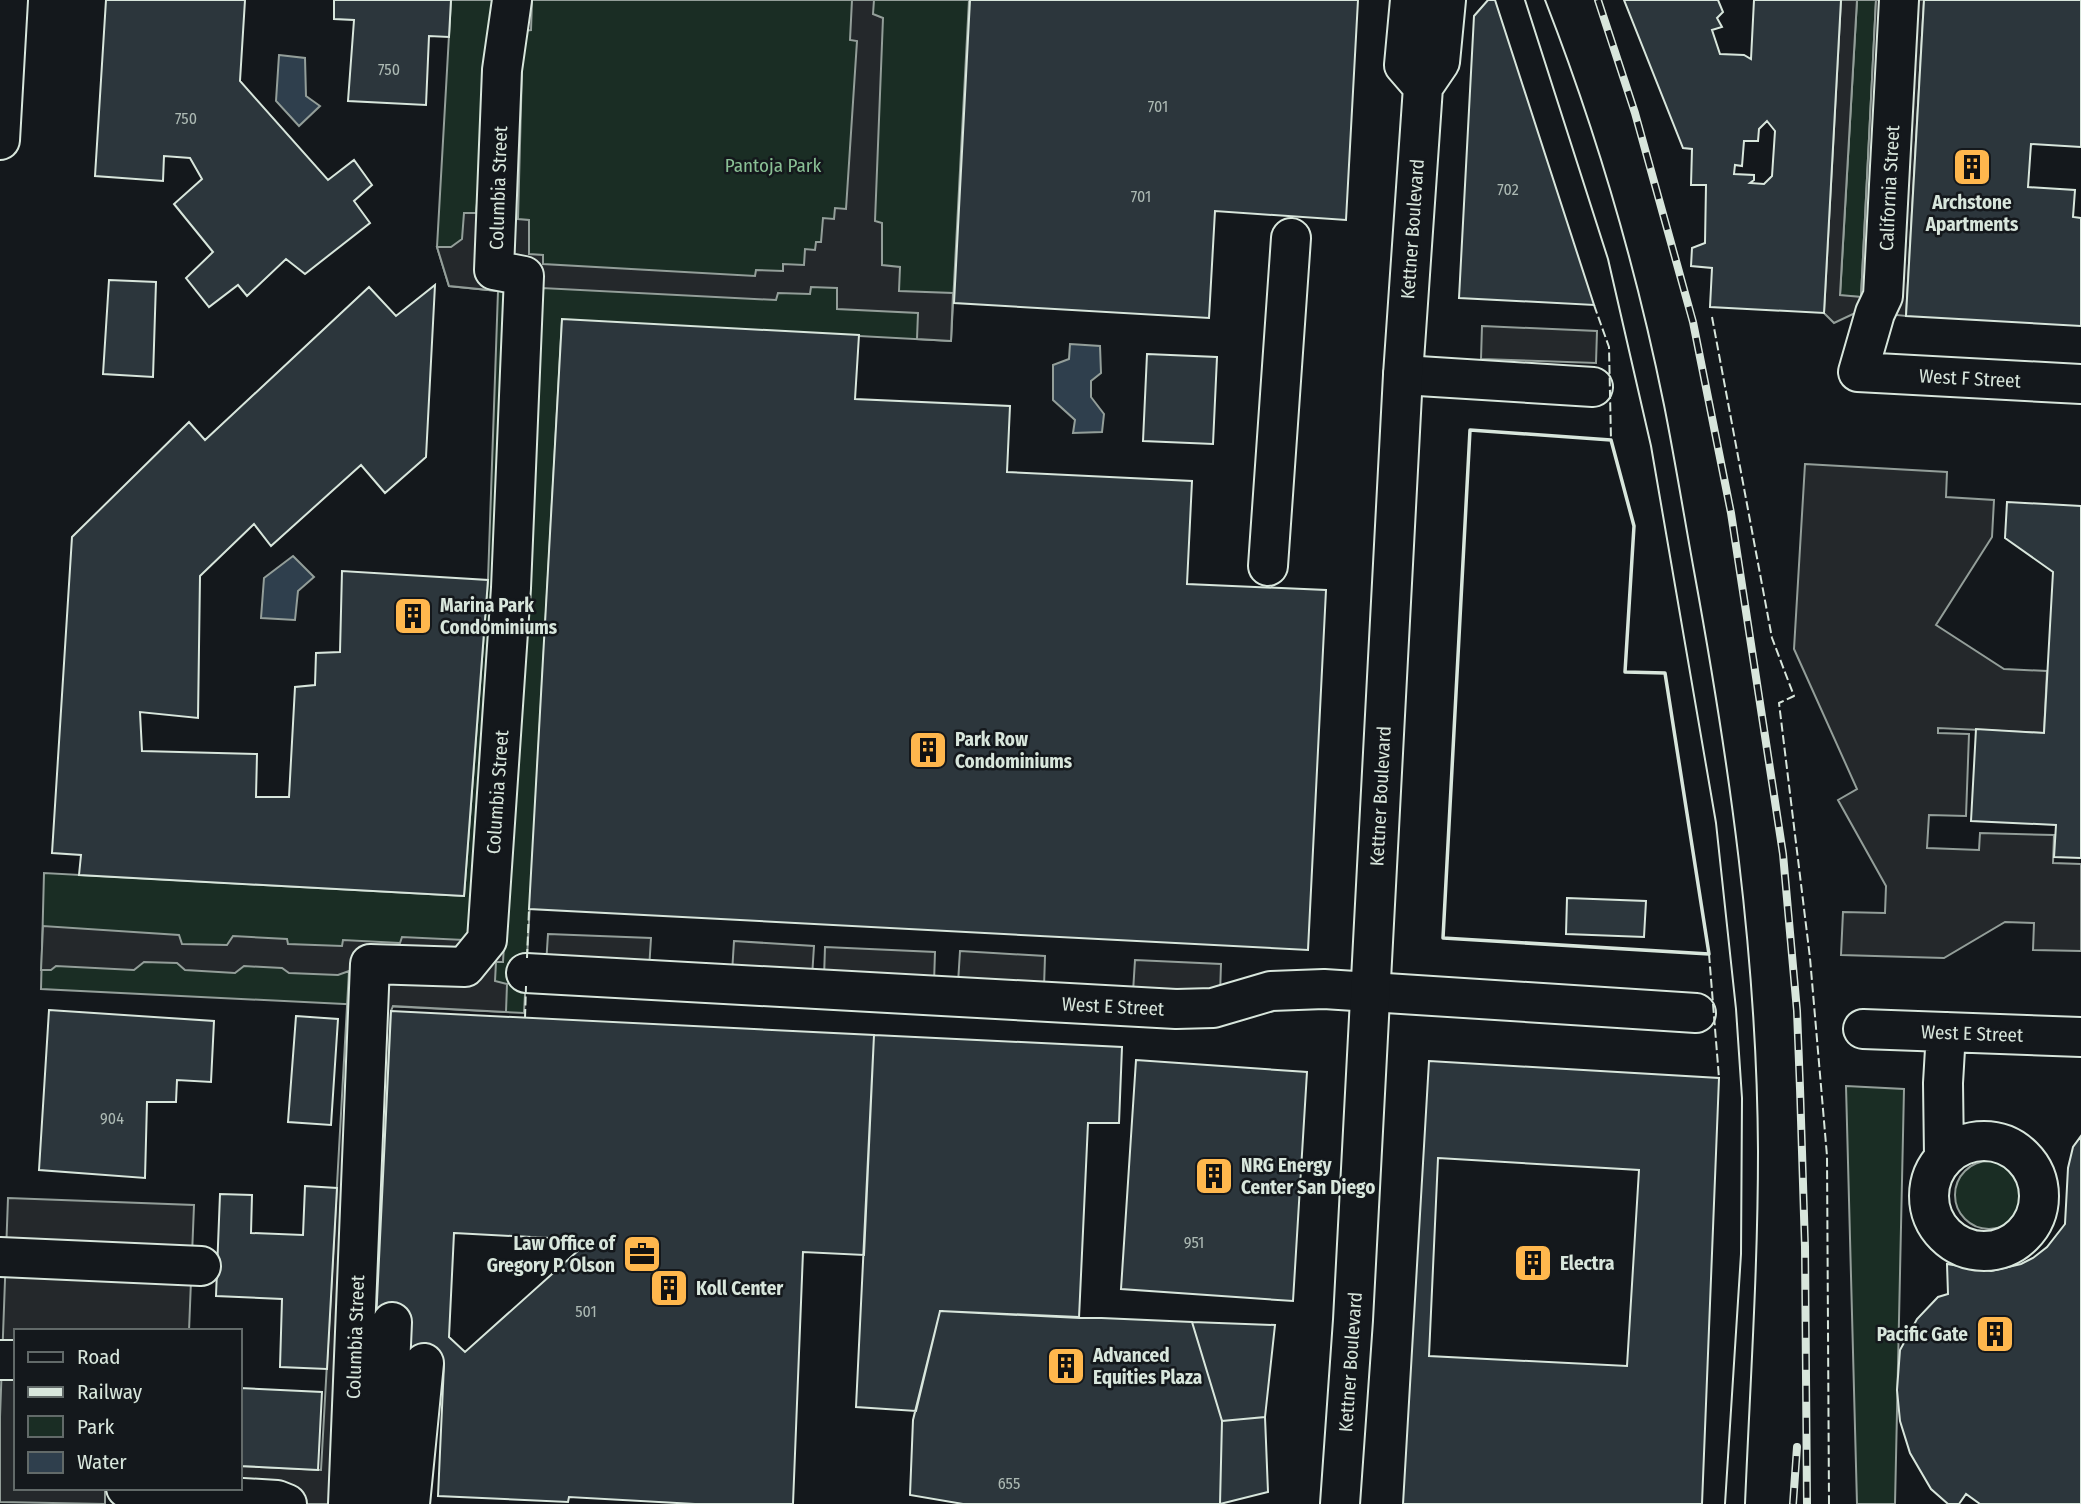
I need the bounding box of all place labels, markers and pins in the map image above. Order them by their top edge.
building icon: Archstone Apartments [1951,146,1993,188]
place label: Archstone Apartments [1925,191,2019,236]
place label: Marina Park Condominiums [440,594,558,639]
building icon: Marina Park Condominiums [392,595,434,637]
place label: Park Row Condominiums [955,728,1073,773]
building icon: Park Row Condominiums [907,729,949,771]
place label: NRG Energy Center San Diego [1241,1154,1375,1199]
building icon: NRG Energy Center San Diego [1193,1155,1235,1197]
place label: Law Office of Gregory P. Olson [487,1232,617,1277]
office icon: Law Office of Gregory P. Olson [621,1233,663,1275]
building icon: Electra [1512,1242,1554,1284]
place label: Electra [1560,1252,1614,1275]
building icon: Koll Center [648,1267,690,1309]
place label: Koll Center [696,1277,784,1300]
building icon: Pacific Gate [1974,1313,2016,1355]
place label: Pacific Gate [1877,1323,1968,1346]
place label: Advanced Equities Plaza [1092,1344,1202,1389]
building icon: Advanced Equities Plaza [1045,1345,1087,1387]

